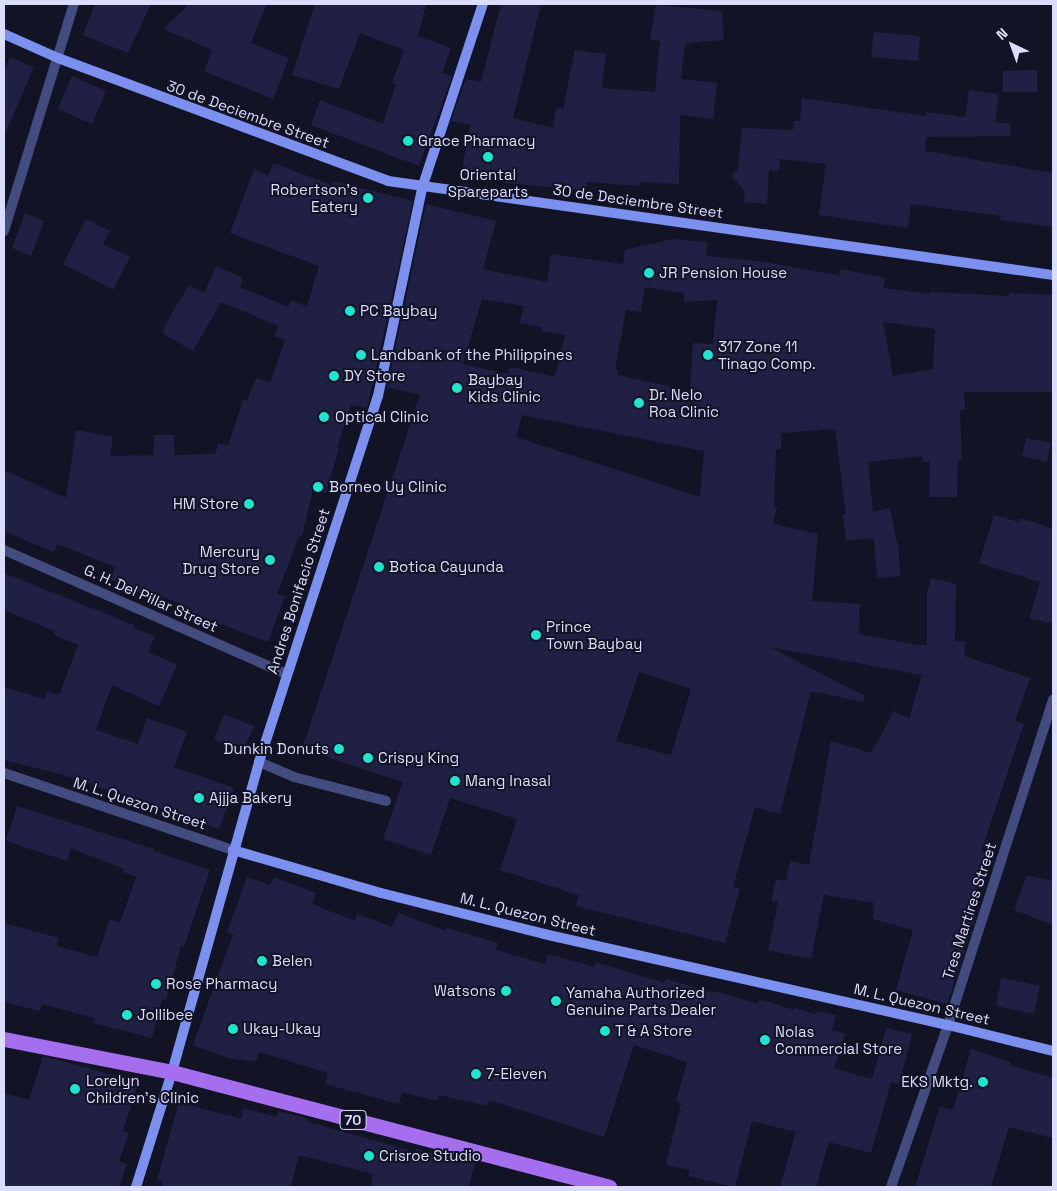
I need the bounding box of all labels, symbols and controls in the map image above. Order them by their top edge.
north arrow [987,20,1037,70]
text: N [992,24,1011,44]
street label: 30 de Deciembre Street [164,76,332,152]
place label: Grace Pharmacy [418,132,535,150]
marker: Grace Pharmacy [402,135,414,147]
marker: Oriental Spareparts [482,151,494,163]
place label: Oriental Spareparts [448,165,528,200]
place label: Robertson's Eatery [271,180,358,215]
street label: 30 de Deciembre Street [552,180,724,222]
marker: Robertson's Eatery [362,192,374,204]
place label: JR Pension House [659,264,787,282]
marker: JR Pension House [643,267,655,279]
place label: PC Baybay [360,302,437,320]
marker: PC Baybay [344,305,356,317]
place label: 317 Zone 11 Tinago Comp. [718,337,816,372]
place label: Landbank of the Philippines [371,346,573,364]
marker: Landbank of the Philippines [355,349,367,361]
marker: 317 Zone 11 Tinago Comp. [702,349,714,361]
place label: DY Store [344,367,406,385]
marker: DY Store [328,370,340,382]
place label: Baybay Kids Clinic [468,370,541,405]
marker: Baybay Kids Clinic [450,381,464,395]
place label: Dr. Nelo Roa Clinic [649,385,719,420]
marker: Dr. Nelo Roa Clinic [633,397,645,409]
place label: Optical Clinic [335,408,429,426]
marker: Optical Clinic [317,410,331,424]
place label: Borneo Uy Clinic [329,478,447,496]
marker: Borneo Uy Clinic [311,480,325,494]
place label: HM Store [173,495,239,513]
marker: HM Store [243,498,255,510]
street label: Andres Bonifacio Street [263,506,333,676]
place label: Mercury Drug Store [182,542,260,577]
marker: Mercury Drug Store [264,554,276,566]
place label: Botica Cayunda [389,558,504,576]
street label: G. H. Del Pillar Street [81,560,221,636]
marker: Botica Cayunda [373,561,385,573]
place label: Prince Town Baybay [546,617,642,652]
marker: Prince Town Baybay [530,629,542,641]
place label: Dunkin Donuts [224,740,329,758]
marker: Dunkin Donuts [333,743,345,755]
place label: Crispy King [378,749,459,767]
marker: Crispy King [362,752,374,764]
place label: Mang Inasal [465,772,551,790]
street label: M. L. Quezon Street [71,773,209,833]
marker: Mang Inasal [449,775,461,787]
place label: Ajjja Bakery [209,789,292,807]
marker: Ajjja Bakery [193,792,205,804]
street label: Tres Martires Street [938,840,1000,982]
street label: M. L. Quezon Street [458,888,598,940]
place label: Belen [272,952,313,970]
marker: Belen [256,955,268,967]
place label: Rose Pharmacy [166,975,277,993]
marker: Rose Pharmacy [150,978,162,990]
street label: M. L. Quezon Street [852,979,992,1029]
place label: Watsons [434,982,496,1000]
place label: Yamaha Authorized Genuine Parts Dealer [566,983,716,1018]
marker: Watsons [500,985,512,997]
marker: Yamaha Authorized Genuine Parts Dealer [550,995,562,1007]
place label: Jollibee [137,1006,193,1024]
marker: Jollibee [121,1009,133,1021]
place label: Ukay-Ukay [243,1020,321,1038]
place label: T & A Store [615,1022,693,1040]
place label: Nolas Commercial Store [775,1022,902,1057]
marker: Ukay-Ukay [227,1023,239,1035]
marker: T & A Store [599,1025,611,1037]
marker: Nolas Commercial Store [759,1034,771,1046]
place label: 7-Eleven [486,1065,547,1083]
marker: 7-Eleven [470,1068,482,1080]
place label: Lorelyn Children's Clinic [86,1071,199,1106]
place label: EKS Mktg. [901,1073,973,1091]
marker: EKS Mktg. [977,1076,989,1088]
marker: Lorelyn Children's Clinic [68,1082,82,1096]
road number: 70 [339,1108,367,1132]
place label: Crisroe Studio [379,1147,481,1165]
marker: Crisroe Studio [363,1150,375,1162]

